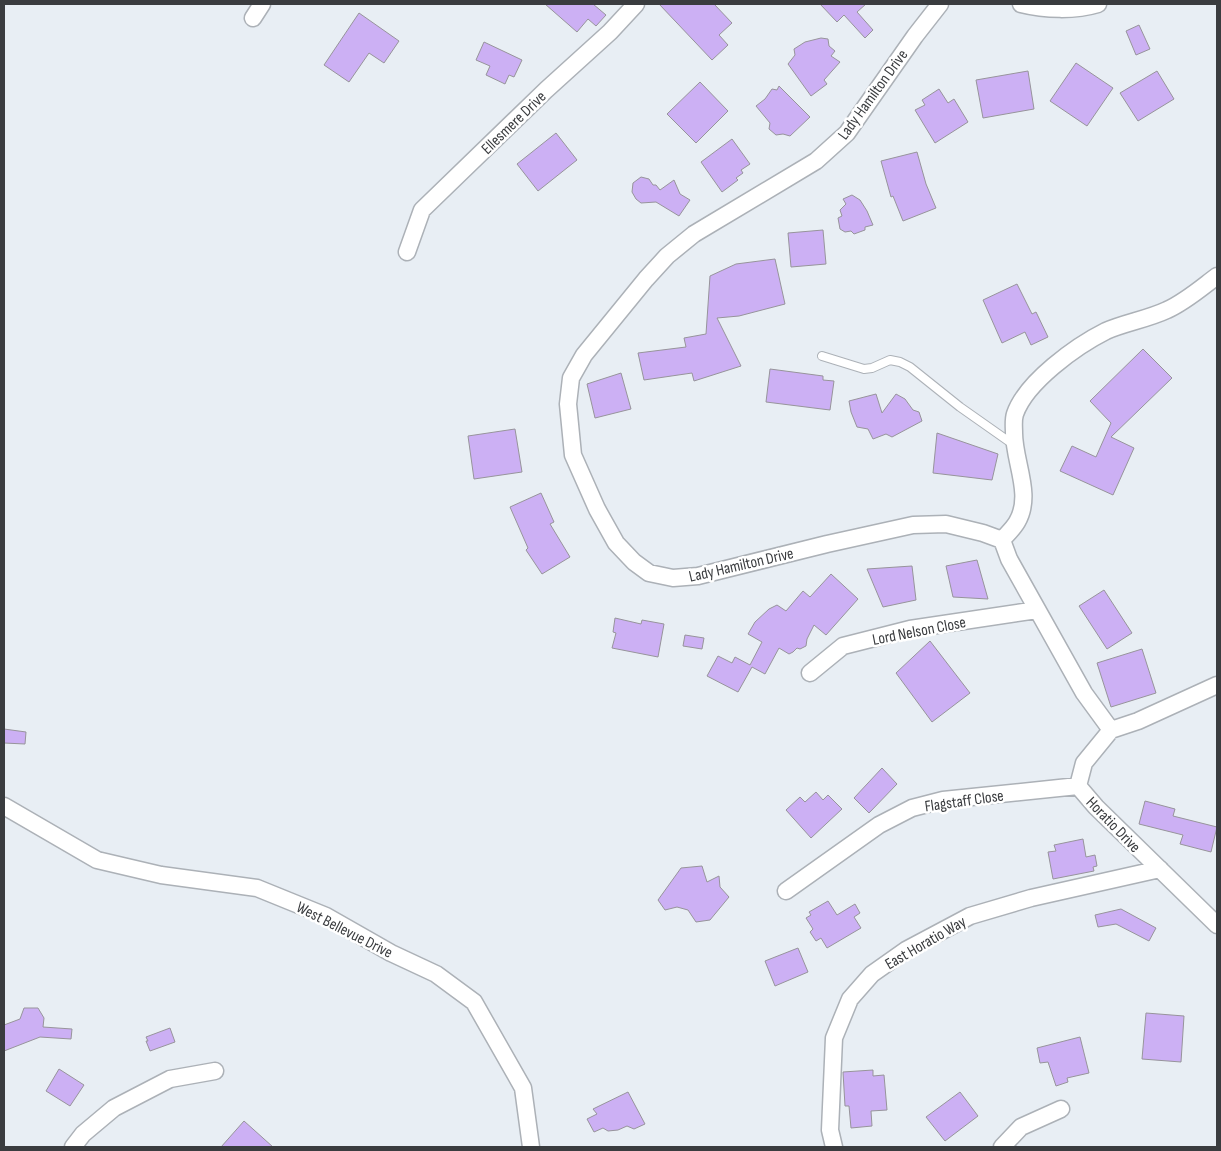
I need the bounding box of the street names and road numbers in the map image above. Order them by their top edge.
street label: Lady Hamilton Drive [834,46,912,144]
street label: Ellesmere Drive [478,88,550,159]
street label: Lady Hamilton Drive [687,544,795,587]
street label: Lord Nelson Close [871,613,968,650]
street label: Flagstaff Close [923,787,1005,816]
street label: Horatio Drive [1082,793,1144,857]
street label: West Bellevue Drive [293,898,396,963]
street label: East Horatio Way [882,913,970,974]

